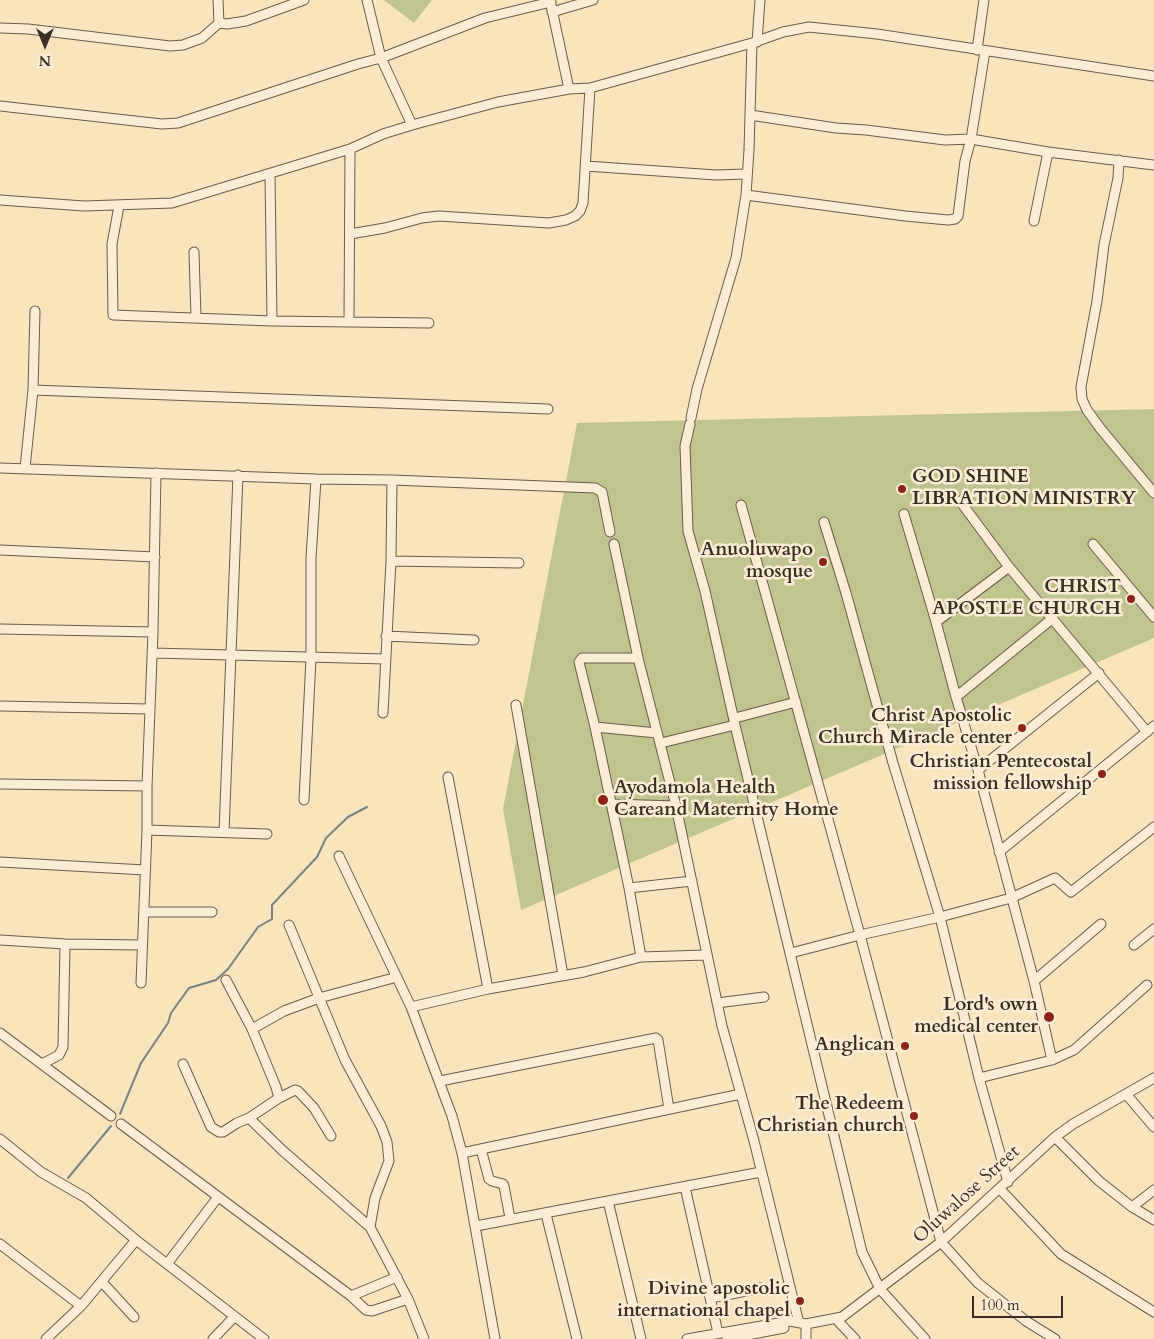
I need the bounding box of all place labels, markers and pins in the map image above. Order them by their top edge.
place label: GOD SHINE LIBRATION MINISTRY [912,467,1136,511]
marker: GOD SHINE LIBRATION MINISTRY [896,483,908,495]
place label: Anuoluwapo mosque [701,540,813,584]
marker: Anuoluwapo mosque [817,556,829,568]
place label: CHRIST APOSTLE CHURCH [932,577,1121,621]
marker: CHRIST APOSTLE CHURCH [1125,593,1137,605]
place label: Christ Apostolic Church Miracle center [818,706,1012,750]
marker: Christ Apostolic Church Miracle center [1016,722,1028,734]
place label: Christian Pentecostal mission fellowship [909,752,1092,796]
marker: Christian Pentecostal mission fellowship [1096,768,1108,780]
place label: Ayodamola Health Careand Maternity Home [614,778,839,822]
marker: Ayodamola Health Careand Maternity Home [596,793,610,807]
place label: Lord's own medical center [914,995,1038,1039]
marker: Lord's own medical center [1042,1010,1056,1024]
place label: Anglican [815,1035,895,1057]
marker: Anglican [899,1040,911,1052]
place label: The Redeem Christian church [757,1094,904,1138]
marker: The Redeem Christian church [908,1110,920,1122]
place label: Divine apostolic international chapel [617,1279,790,1323]
marker: Divine apostolic international chapel [794,1295,806,1307]

